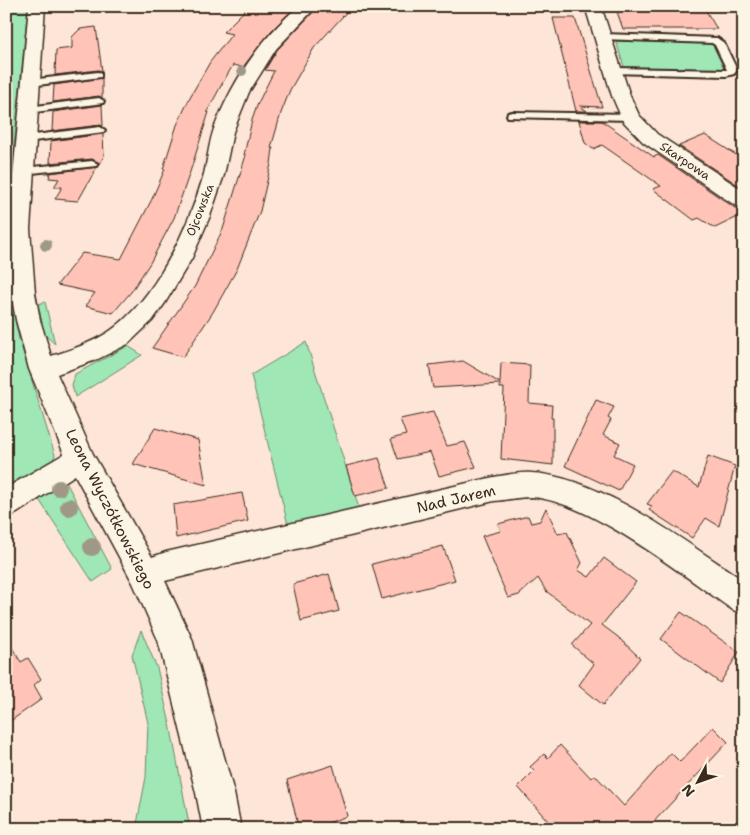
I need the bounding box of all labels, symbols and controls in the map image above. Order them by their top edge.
street label: Skarpowa [657,138,714,184]
street label: Ojcowska [182,181,218,238]
street label: Leona Wyczółkowskiego [61,425,159,593]
street label: Nad Jarem [415,480,498,518]
north arrow [672,758,722,808]
text: N [678,780,699,801]

